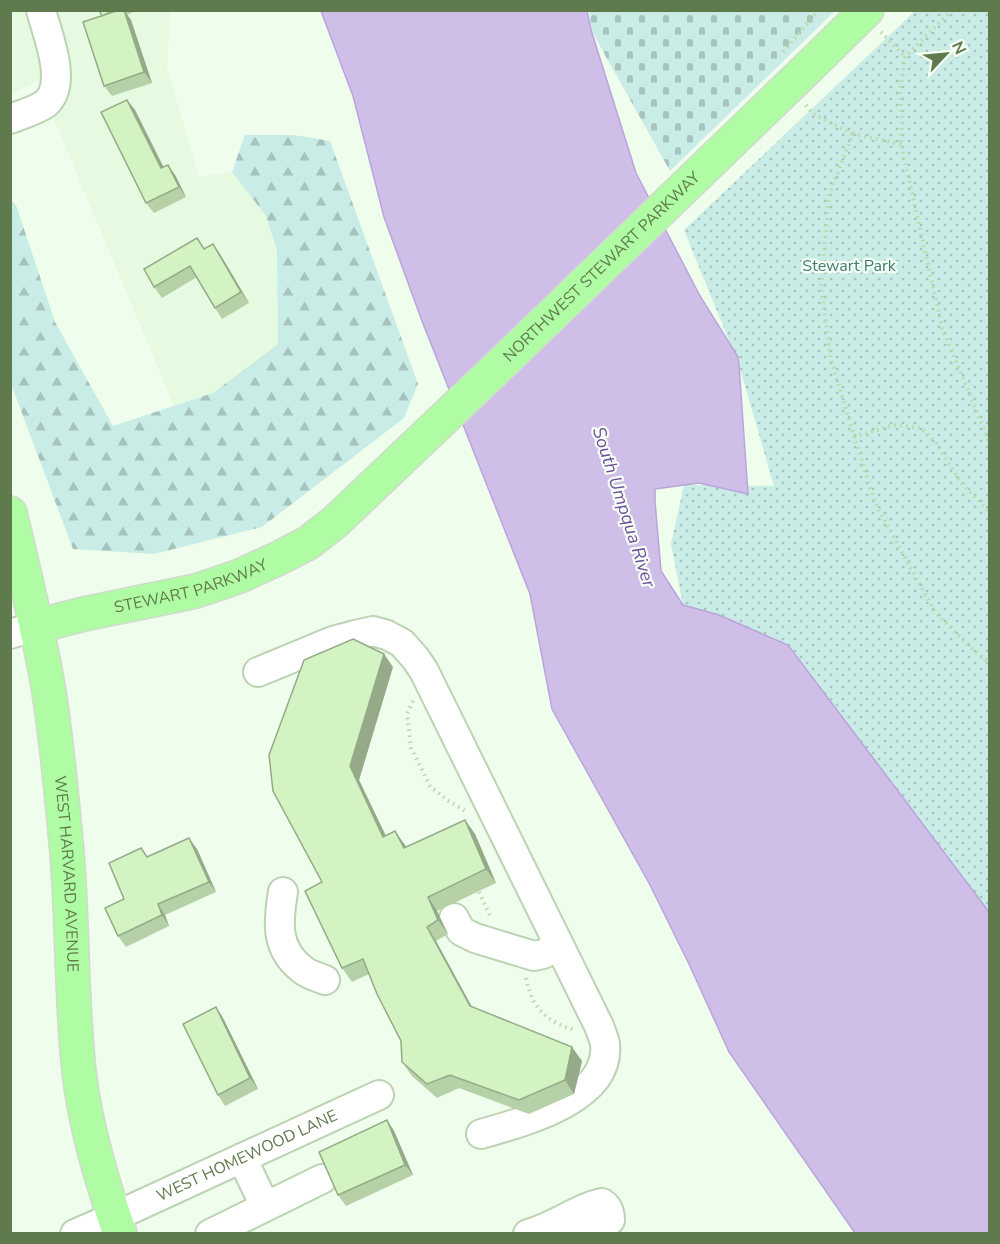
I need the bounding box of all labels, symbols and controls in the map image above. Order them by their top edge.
north arrow [916,24,976,84]
text: N [946,38,971,58]
street label: NORTHWEST STEWART PARKWAY [498,167,705,367]
park label: Stewart Park [802,255,897,277]
water label: South Umpqua River [587,424,661,591]
street label: STEWART PARKWAY [112,554,272,619]
street label: WEST HARVARD AVENUE [49,775,84,973]
street label: WEST HOMEWOOD LANE [153,1105,341,1207]

